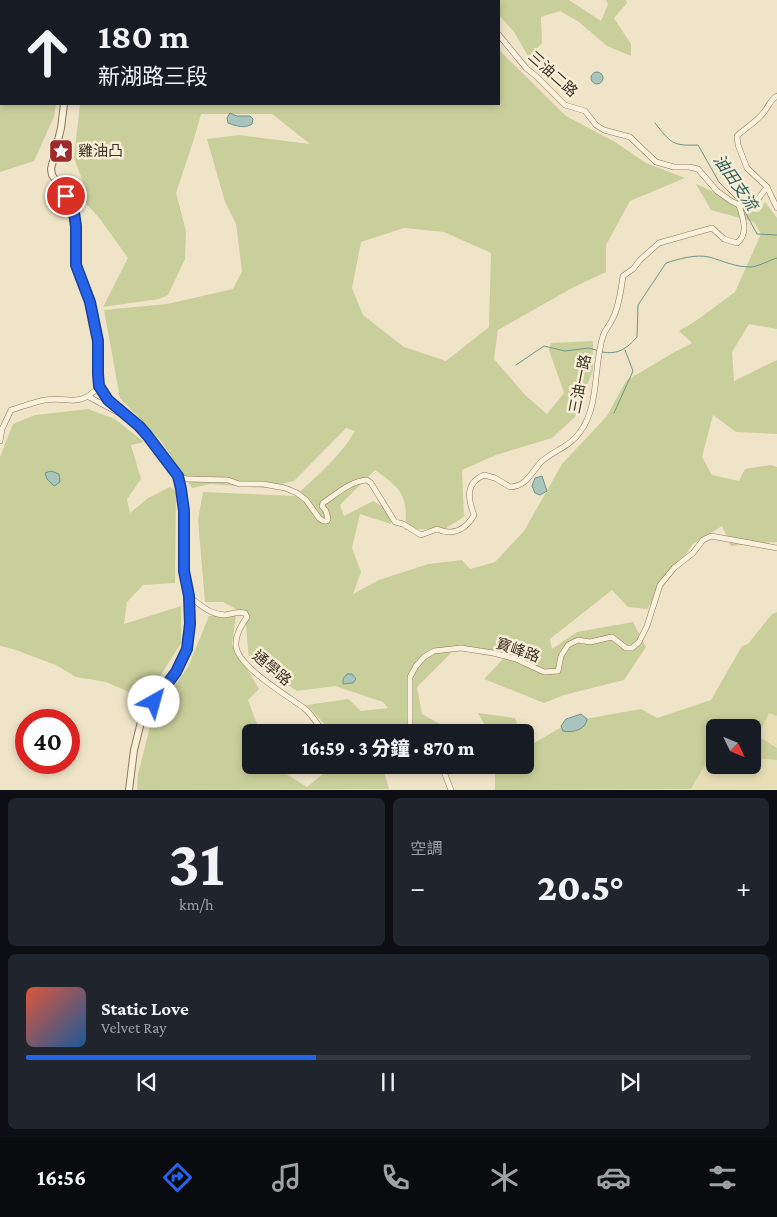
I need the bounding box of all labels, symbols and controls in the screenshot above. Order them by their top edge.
text: 180 m [98,17,189,56]
icon: ahead [15,20,80,85]
street label: 三油二路 [525,48,581,100]
text: 新湖路三段 [98,64,208,89]
place icon: 雞油凸 [48,138,74,164]
place label: 雞油凸 [78,143,123,159]
water label: 油田支流 [710,151,762,215]
pin [45,175,87,217]
icon: arrive [52,182,80,210]
street label: 三油一路 [566,353,594,415]
street label: 寶峰路 [494,634,542,665]
street label: 通學路 [250,647,294,689]
position arrow [127,675,179,727]
speed limit sign: 40 [15,709,80,774]
north arrow [706,719,761,774]
map controls [706,719,761,774]
text: 16:59 · 3 分鐘 · 870 m [302,738,474,759]
text: 31 [168,827,224,899]
text: 空調 [411,840,443,857]
text: 20.5° [537,866,624,908]
text: − [411,872,425,903]
text: + [736,872,751,903]
text: km/h [179,896,214,913]
text: Static Love [101,998,189,1019]
text: Velvet Ray [101,1019,167,1036]
icon: previous [133,1068,161,1096]
icon: pause [374,1068,402,1096]
icon: next [616,1068,644,1096]
icon: directions [160,1160,195,1195]
icon: music [269,1160,304,1195]
icon: phone [378,1160,413,1195]
icon: climate [487,1160,522,1195]
icon: car [596,1160,631,1195]
icon: filters [705,1160,740,1195]
text: 16:56 [37,1165,86,1190]

